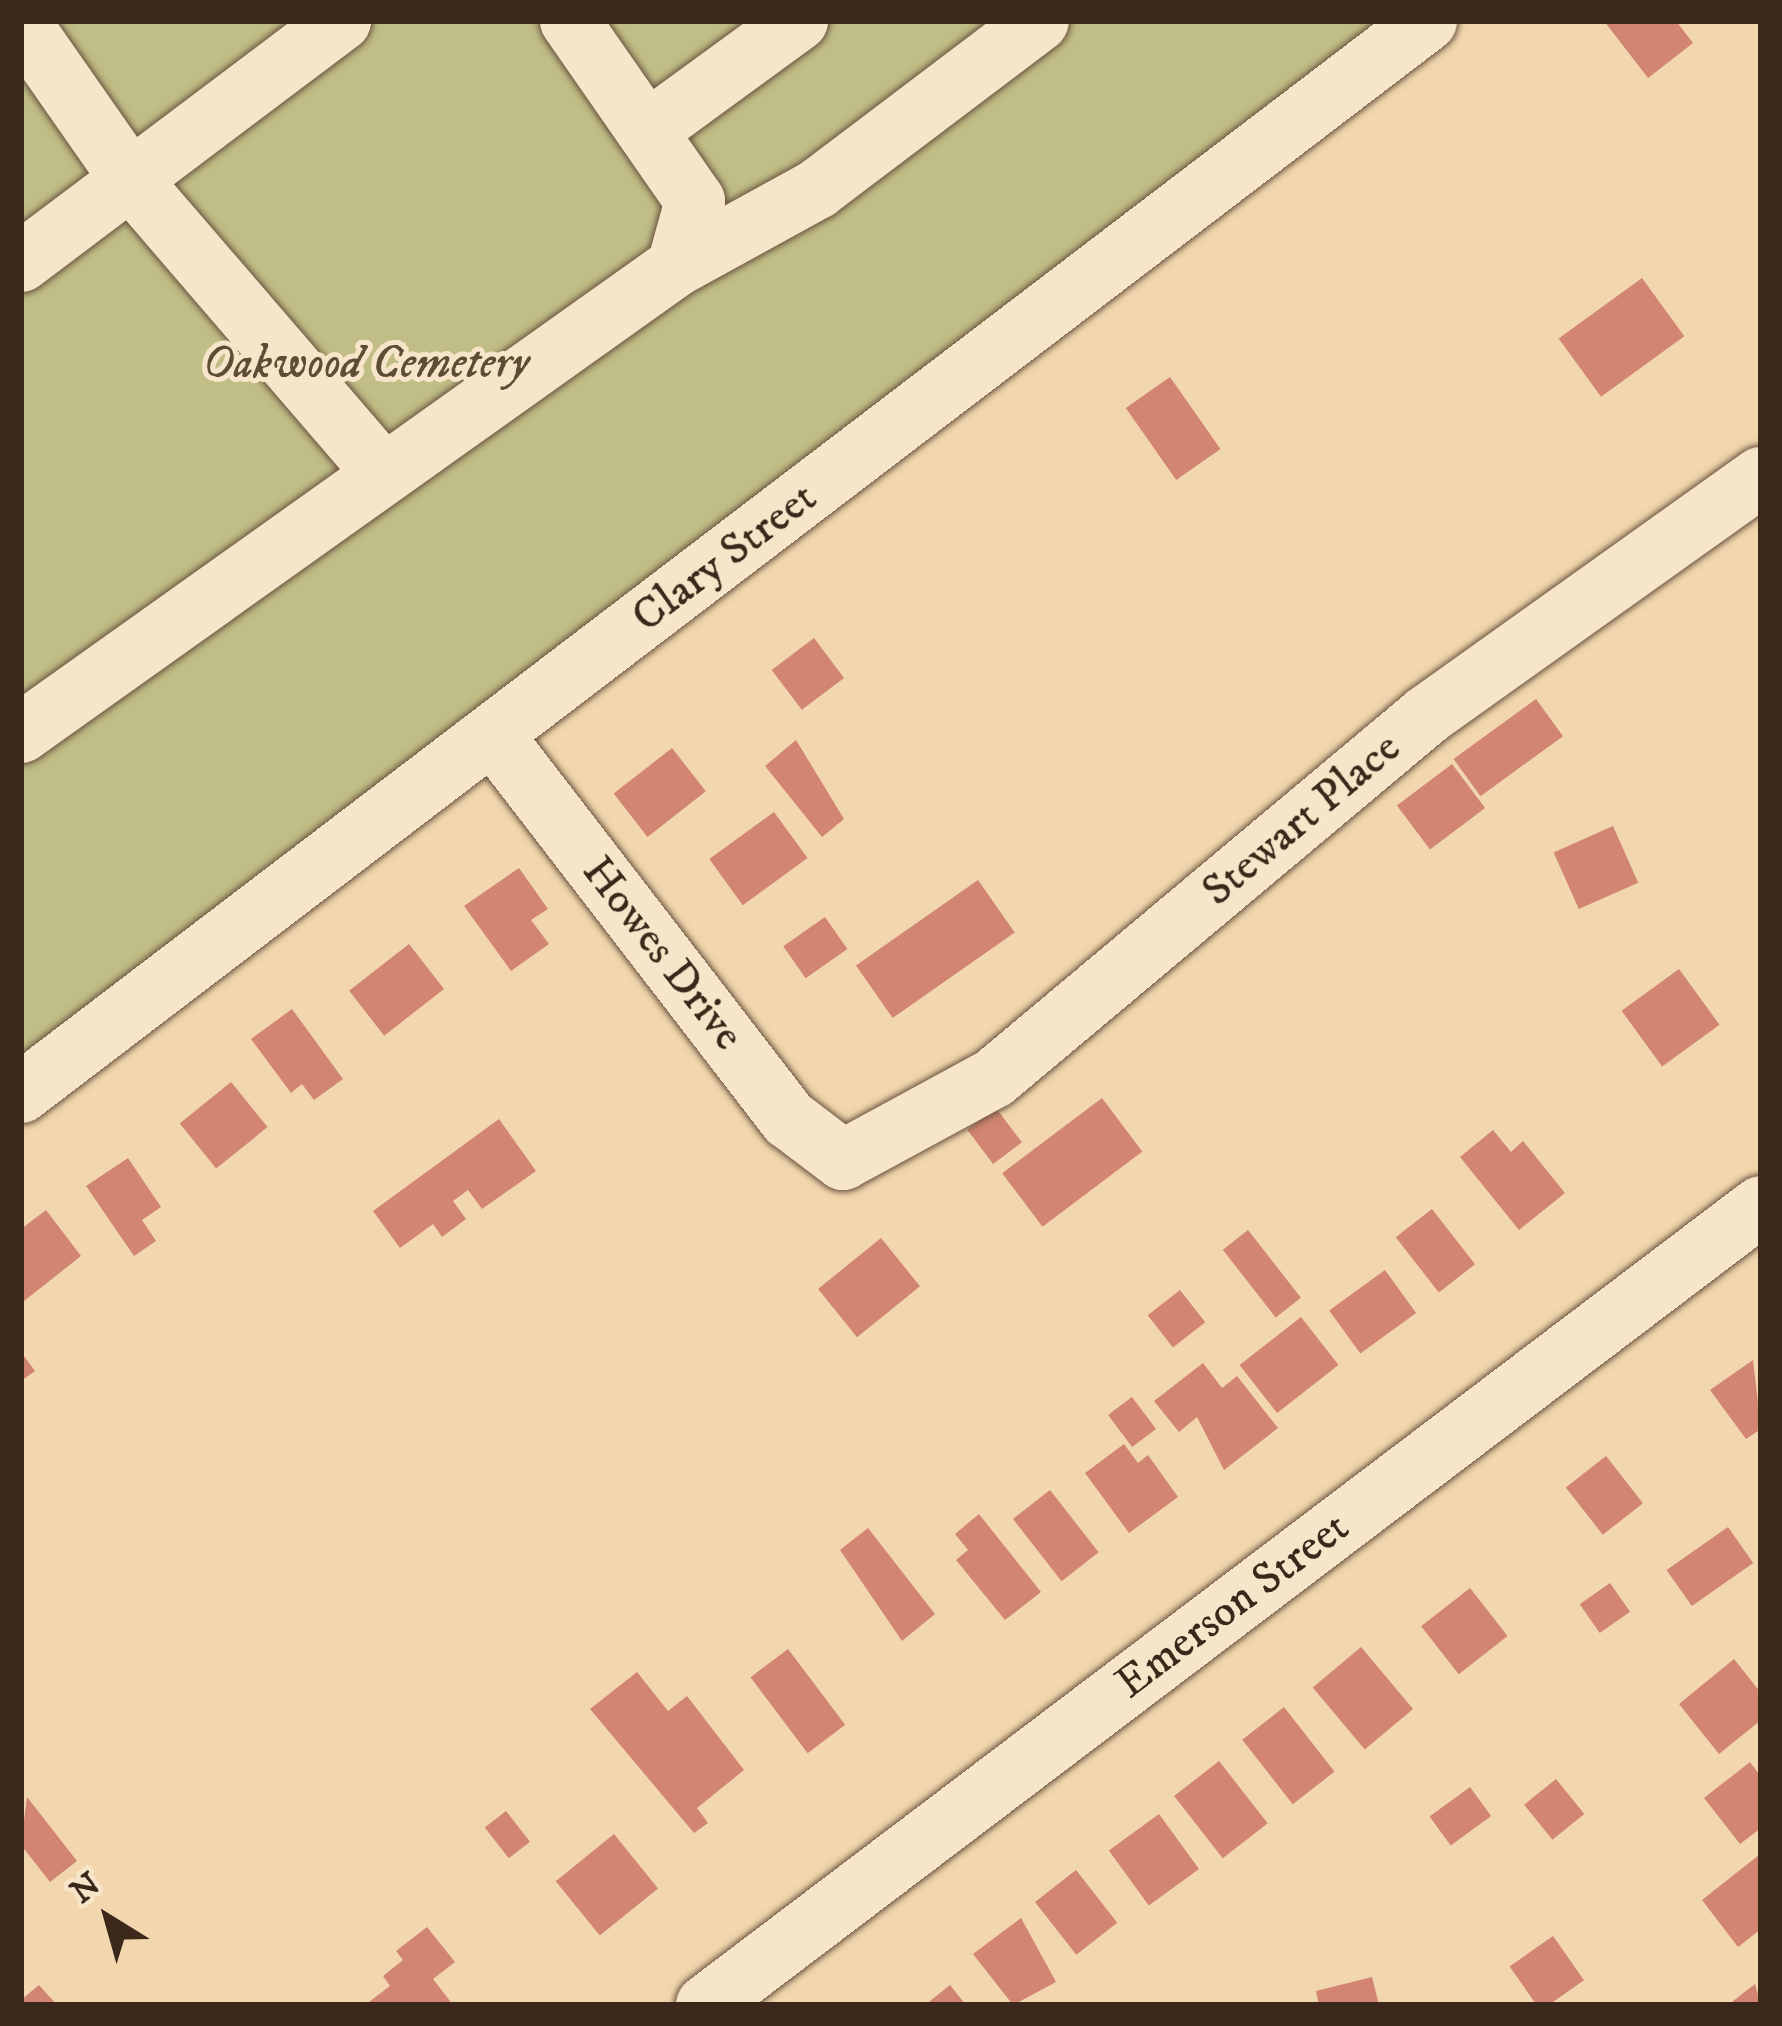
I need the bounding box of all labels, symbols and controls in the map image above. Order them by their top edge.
park label: Oakwood Cemetery [203,338,529,392]
street label: Clary Street [622,471,828,645]
street label: Stewart Place [1192,722,1412,918]
street label: Howes Drive [570,846,754,1062]
street label: Emerson Street [1106,1501,1360,1711]
north arrow [48,1858,168,1978]
text: N [63,1864,109,1913]

